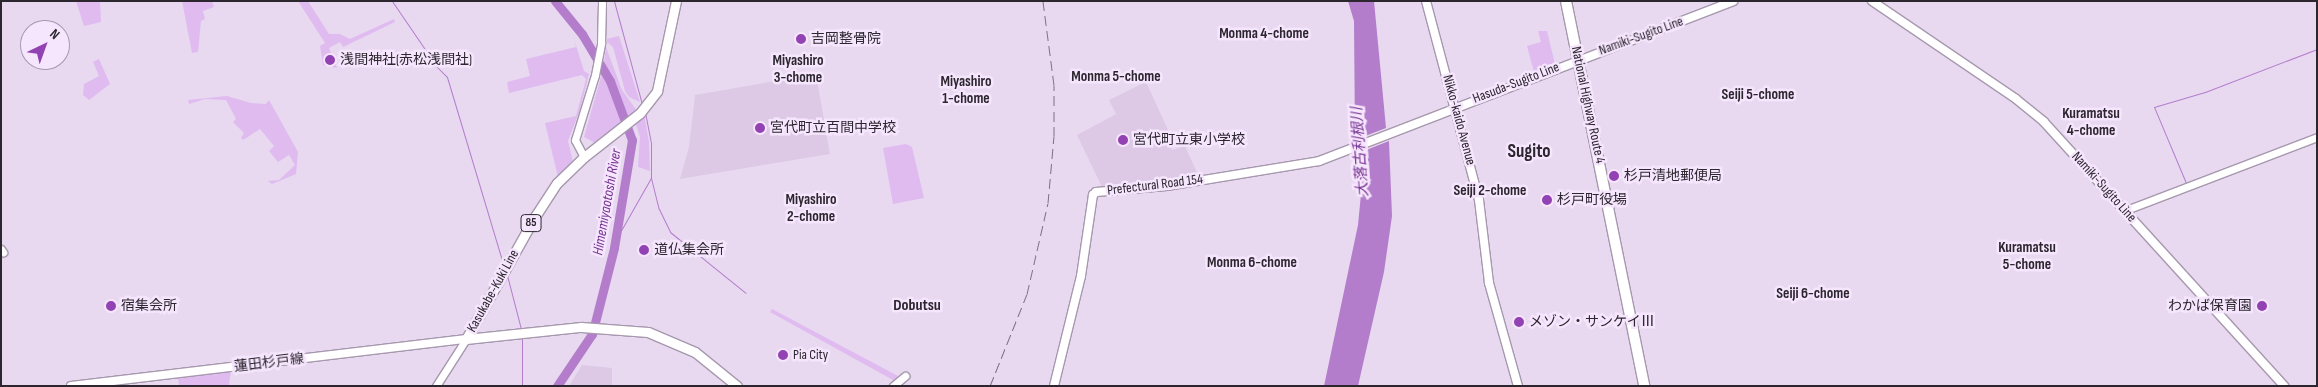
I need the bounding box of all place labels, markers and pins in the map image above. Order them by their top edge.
place label: 吉岡整骨院 [811,31,881,47]
marker: 吉岡整骨院 [795,33,807,45]
place label: 浅間神社(赤松浅間社) [340,52,472,68]
marker: 浅間神社(赤松浅間社) [324,54,336,66]
place label: 宮代町立百間中学校 [770,120,896,136]
marker: 宮代町立百間中学校 [754,122,766,134]
place label: 宮代町立東小学校 [1133,132,1245,148]
marker: 宮代町立東小学校 [1117,134,1129,146]
place label: 杉戸清地郵便局 [1624,168,1722,184]
marker: 杉戸清地郵便局 [1608,170,1620,182]
place label: 杉戸町役場 [1557,192,1627,208]
marker: 杉戸町役場 [1541,194,1553,206]
place label: 道仏集会所 [654,242,724,258]
marker: 道仏集会所 [638,244,650,256]
place label: 宿集会所 [121,298,177,314]
place label: わかば保育園 [2168,298,2252,314]
marker: 宿集会所 [105,300,117,312]
marker: わかば保育園 [2256,300,2268,312]
place label: メゾン・サンケイⅢ [1529,314,1655,330]
marker: メゾン・サンケイⅢ [1513,316,1525,328]
place label: Pia City [793,347,828,363]
marker: Pia City [777,349,789,361]

